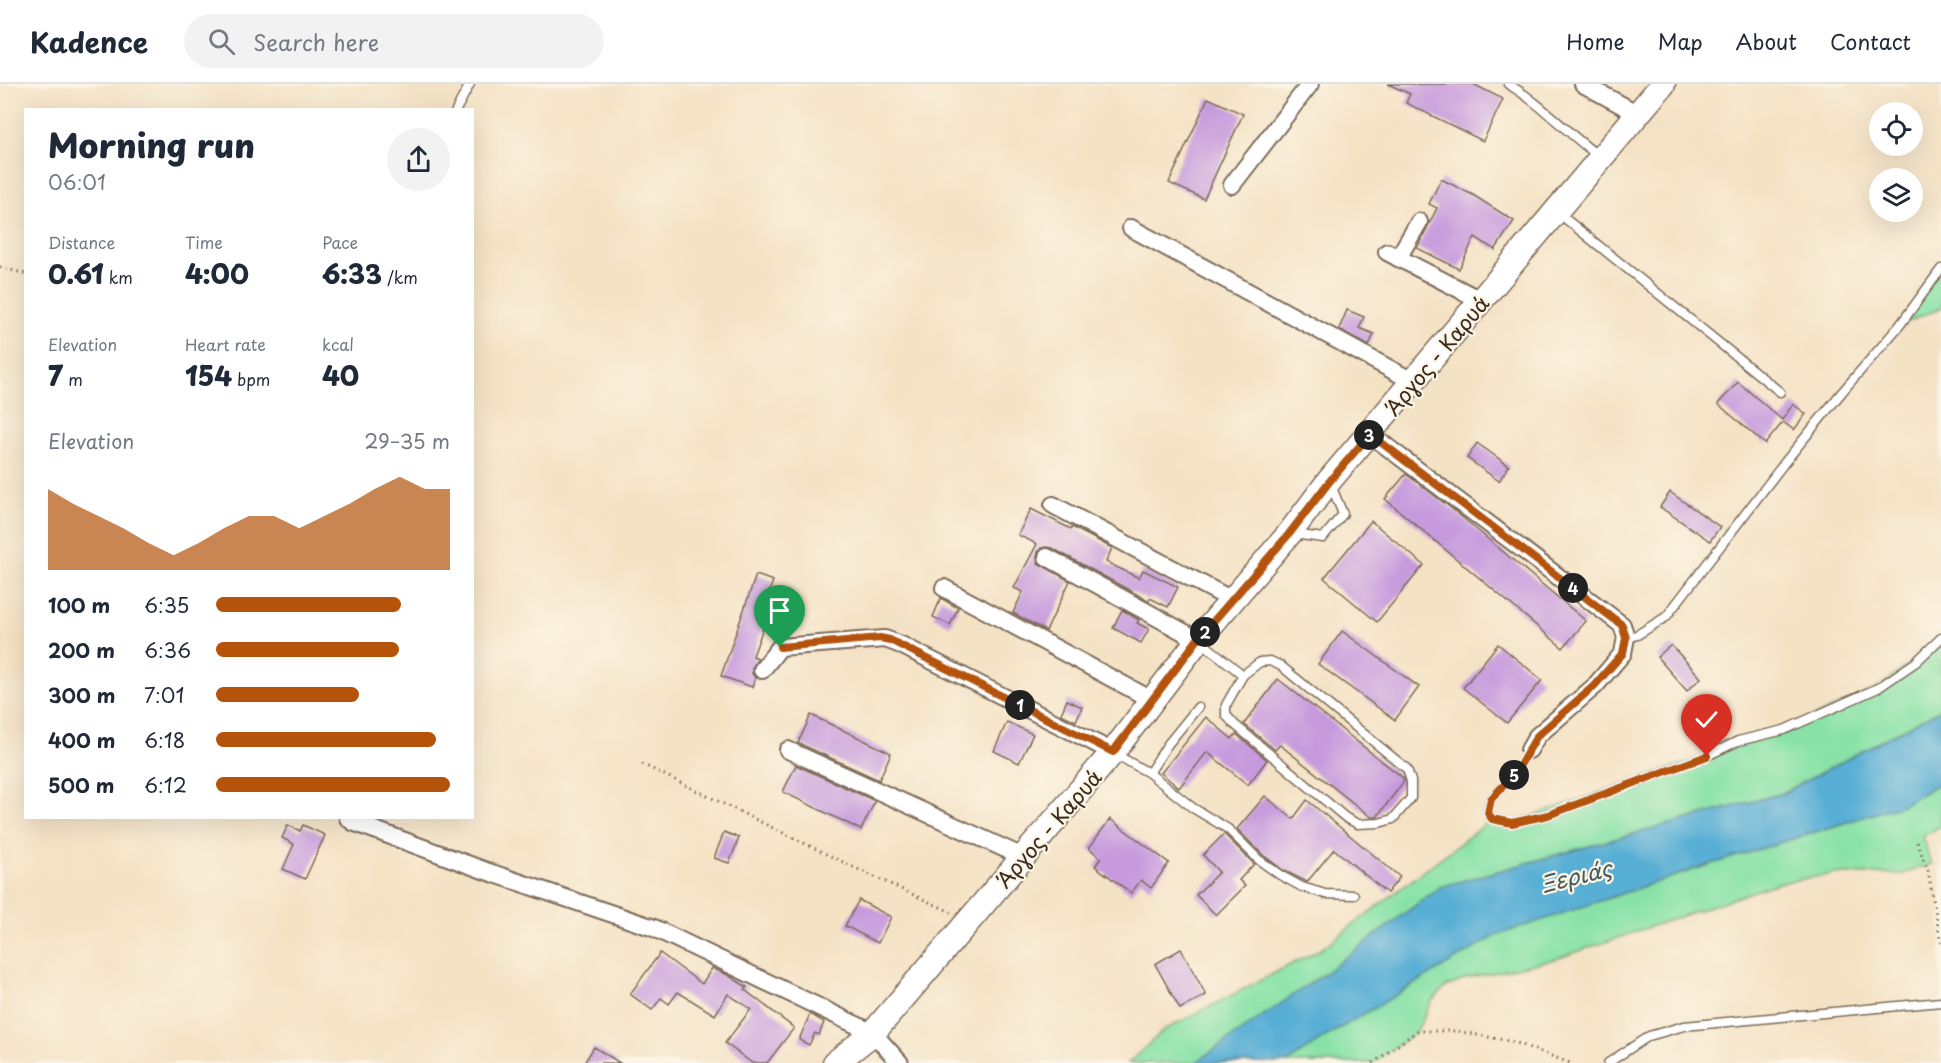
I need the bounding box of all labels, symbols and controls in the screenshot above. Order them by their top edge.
search box [184,14,604,68]
text: Kadence [30,20,148,63]
icon: search [205,25,238,58]
text: Search here [253,25,379,58]
text: Home [1566,25,1625,57]
text: Map [1658,25,1703,57]
text: About [1736,25,1797,57]
text: Contact [1830,25,1911,57]
map controls [1869,102,1923,222]
button: locate [1869,102,1923,156]
text: Morning run [48,119,255,169]
button: share [387,128,450,191]
text: 06:01 [48,167,106,197]
button: layers [1869,168,1923,222]
text: Distance [48,230,115,254]
text: Time [185,230,223,254]
text: Pace [322,230,358,254]
text: 0.61 [48,254,104,293]
text: 4:00 [185,254,249,293]
text: 6:33 [322,254,382,293]
text: km [104,265,133,289]
text: /km [382,265,418,289]
street label: Άργος - Καρυά [1376,288,1496,422]
text: Elevation [48,332,117,356]
text: Heart rate [185,332,266,356]
text: kcal [322,332,354,356]
text: 7 [48,356,63,395]
text: 154 [185,356,232,395]
text: 40 [322,356,359,395]
text: m [63,367,83,391]
text: bpm [232,367,270,391]
pin: 3 [1354,420,1384,450]
text: 3 [1364,423,1374,447]
text: Elevation [48,426,134,456]
text: 29–35 m [364,426,450,456]
pin: 4 [1558,573,1588,603]
text: 4 [1568,576,1578,600]
pin [754,585,805,647]
text: 100 m [48,590,110,620]
text: 6:35 [144,590,189,620]
icon: arrive [763,594,796,627]
pin: 2 [1190,617,1220,647]
text: 2 [1199,620,1211,644]
text: 200 m [48,635,115,665]
text: 6:36 [144,635,191,665]
text: 300 m [48,680,116,710]
text: 7:01 [144,680,184,710]
pin: 1 [1005,690,1035,720]
text: 1 [1016,693,1024,717]
pin [1681,694,1732,756]
icon: check [1690,703,1723,736]
text: 400 m [48,725,116,755]
text: 6:18 [144,725,185,755]
pin: 5 [1499,760,1529,790]
street label: Άργος - Καρυά [987,761,1109,894]
text: 5 [1509,763,1519,787]
text: 500 m [48,770,115,800]
text: 6:12 [144,770,187,800]
water label: Ξεριάς [1537,850,1617,900]

